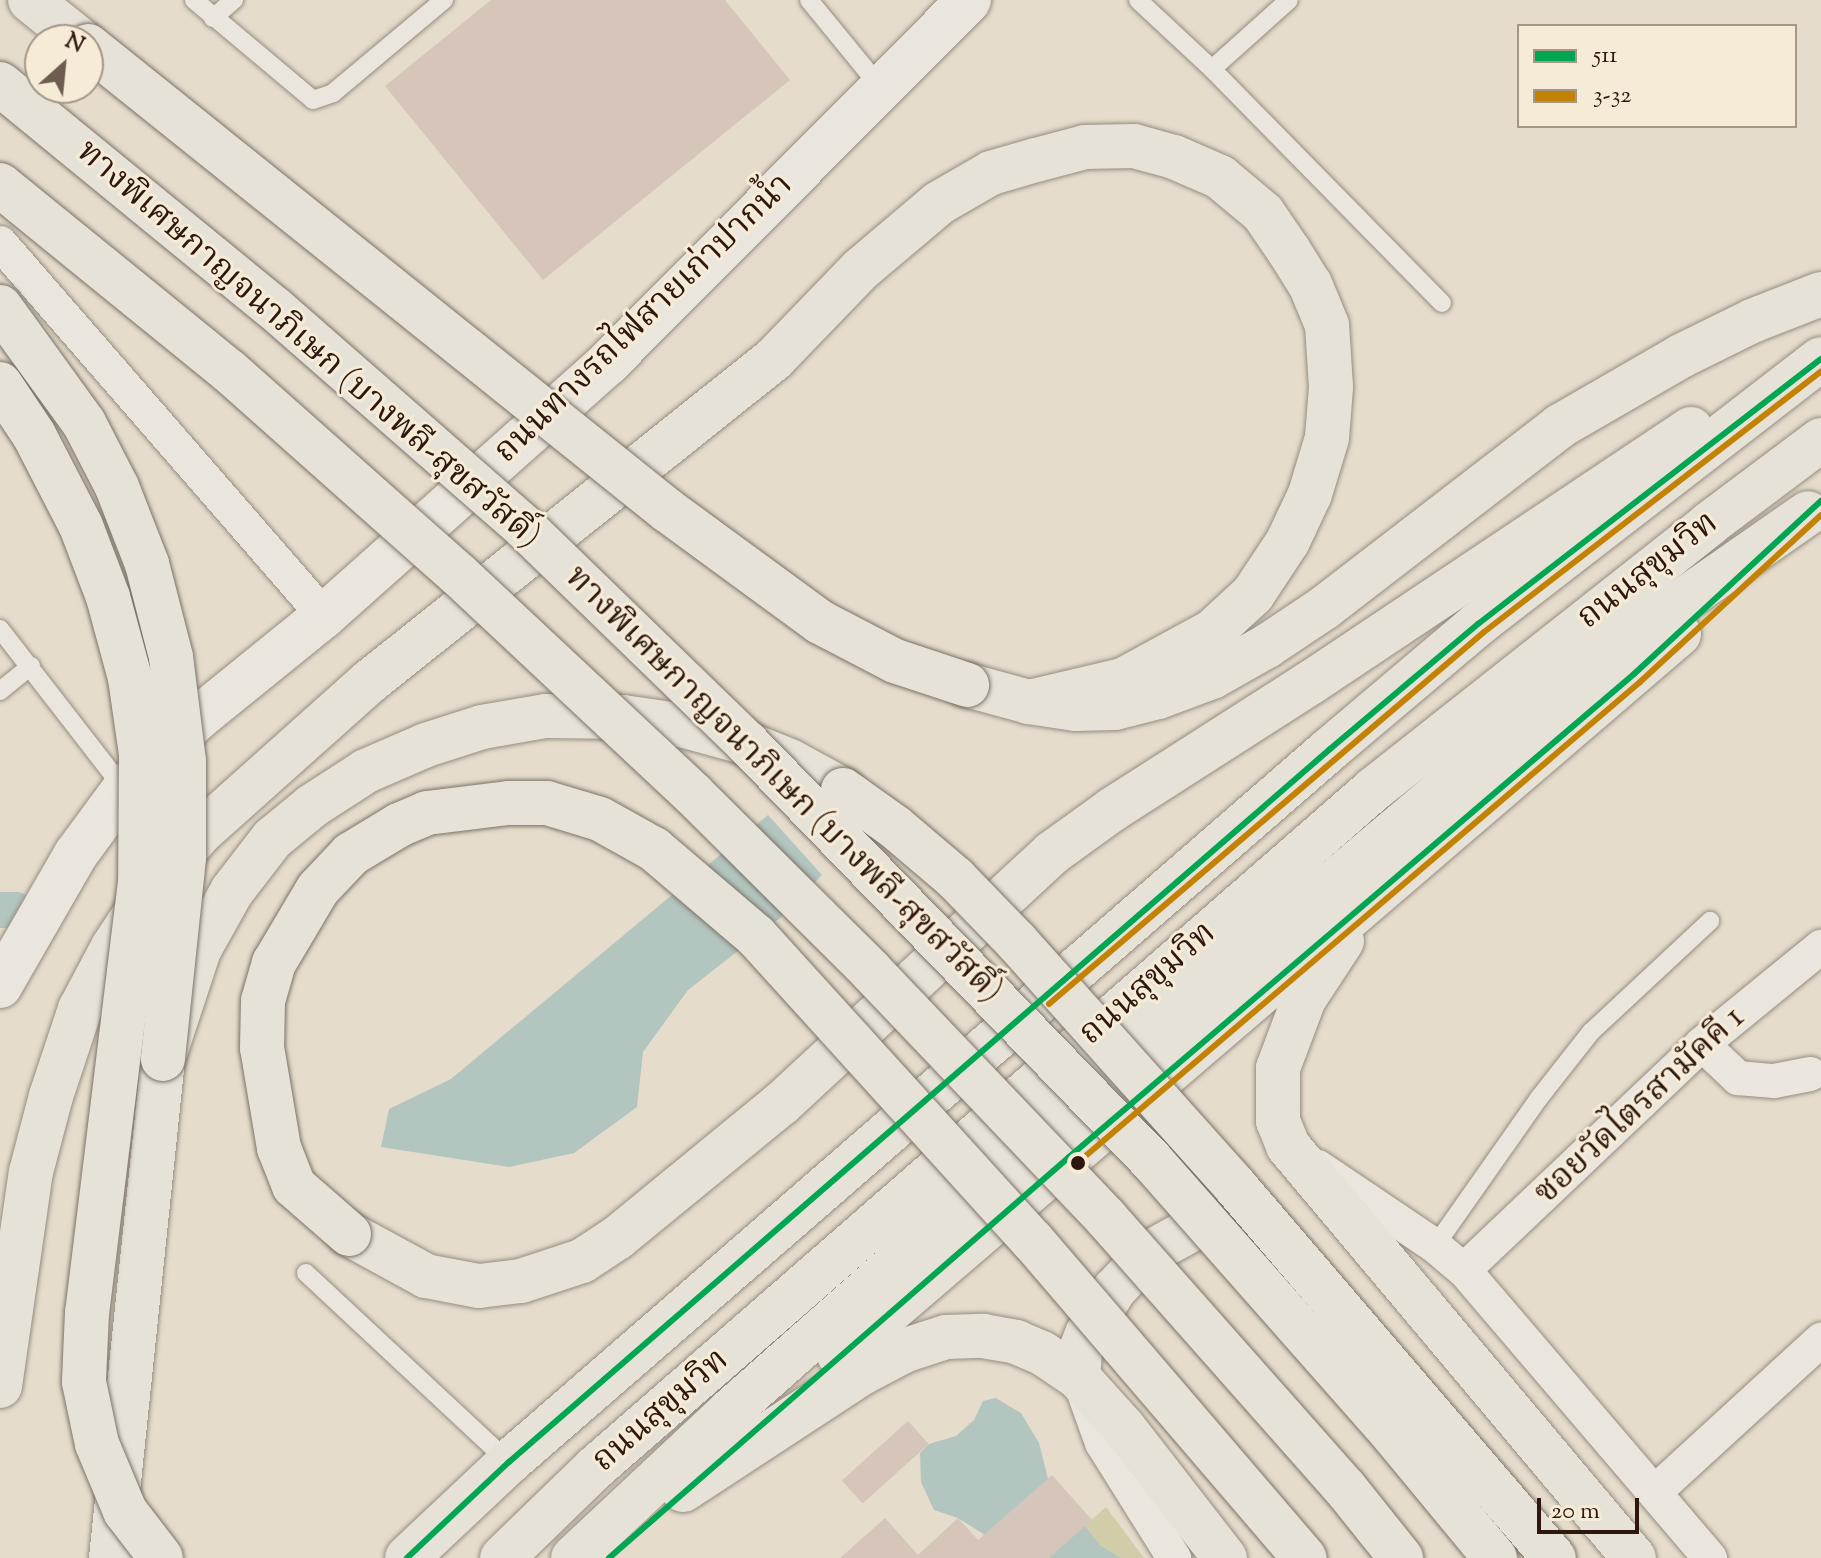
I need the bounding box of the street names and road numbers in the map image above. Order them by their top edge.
street label: ทางพิเศษกาญจนาภิเษก (บางพลี-สุขสวัสดิ์) [68,132,548,558]
street label: ถนนทางรถไฟสายเก่าปากน้ำ [486,166,802,472]
street label: ถนนสุขุมวิท [1569,503,1727,639]
street label: ทางพิเศษกาญจนาภิเษก (บางพลี-สุขสวัสดิ์) [556,558,1010,1012]
street label: ถนนสุขุมวิท [1071,914,1225,1054]
street label: ซอยวัดไตรสามัคคี 1 [1527,998,1753,1214]
street label: ถนนสุขุมวิท [584,1341,738,1481]

